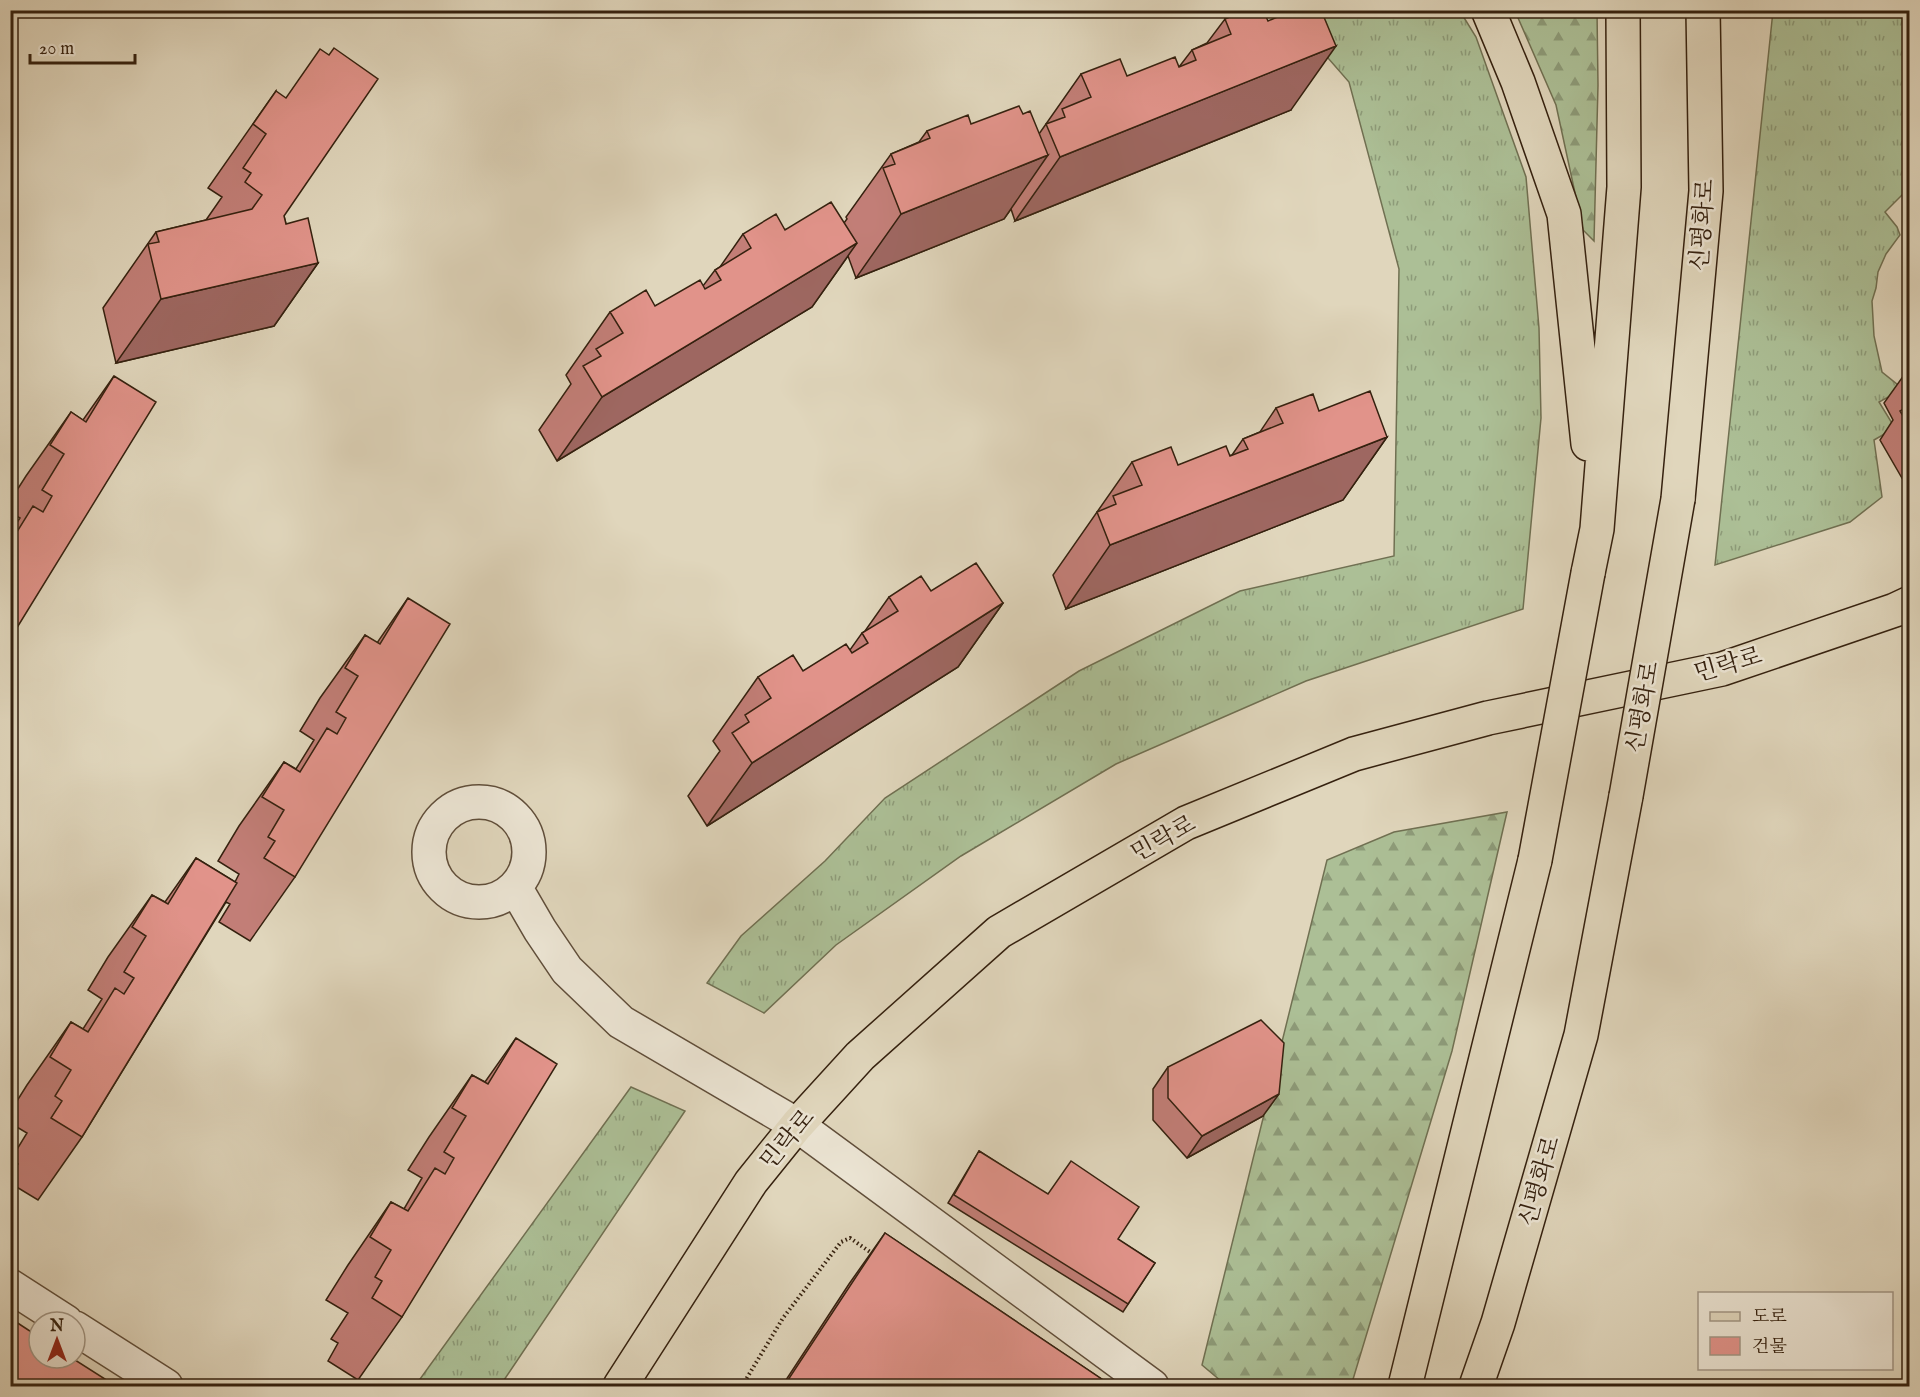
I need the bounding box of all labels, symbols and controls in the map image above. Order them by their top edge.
scale bar [30,27,135,65]
text: 20 m [39,38,74,61]
street label: 신평화로 [1685,178,1722,272]
street label: 민락로 [1691,641,1766,690]
street label: 신평화로 [1620,659,1667,756]
street label: 민락로 [1126,809,1202,870]
street label: 민락로 [754,1103,822,1177]
street label: 신평화로 [1513,1133,1568,1230]
legend [1698,1292,1893,1370]
text: 도로 [1752,1306,1787,1329]
north arrow [27,1310,87,1370]
text: N [49,1317,64,1337]
text: 건물 [1752,1336,1787,1359]

